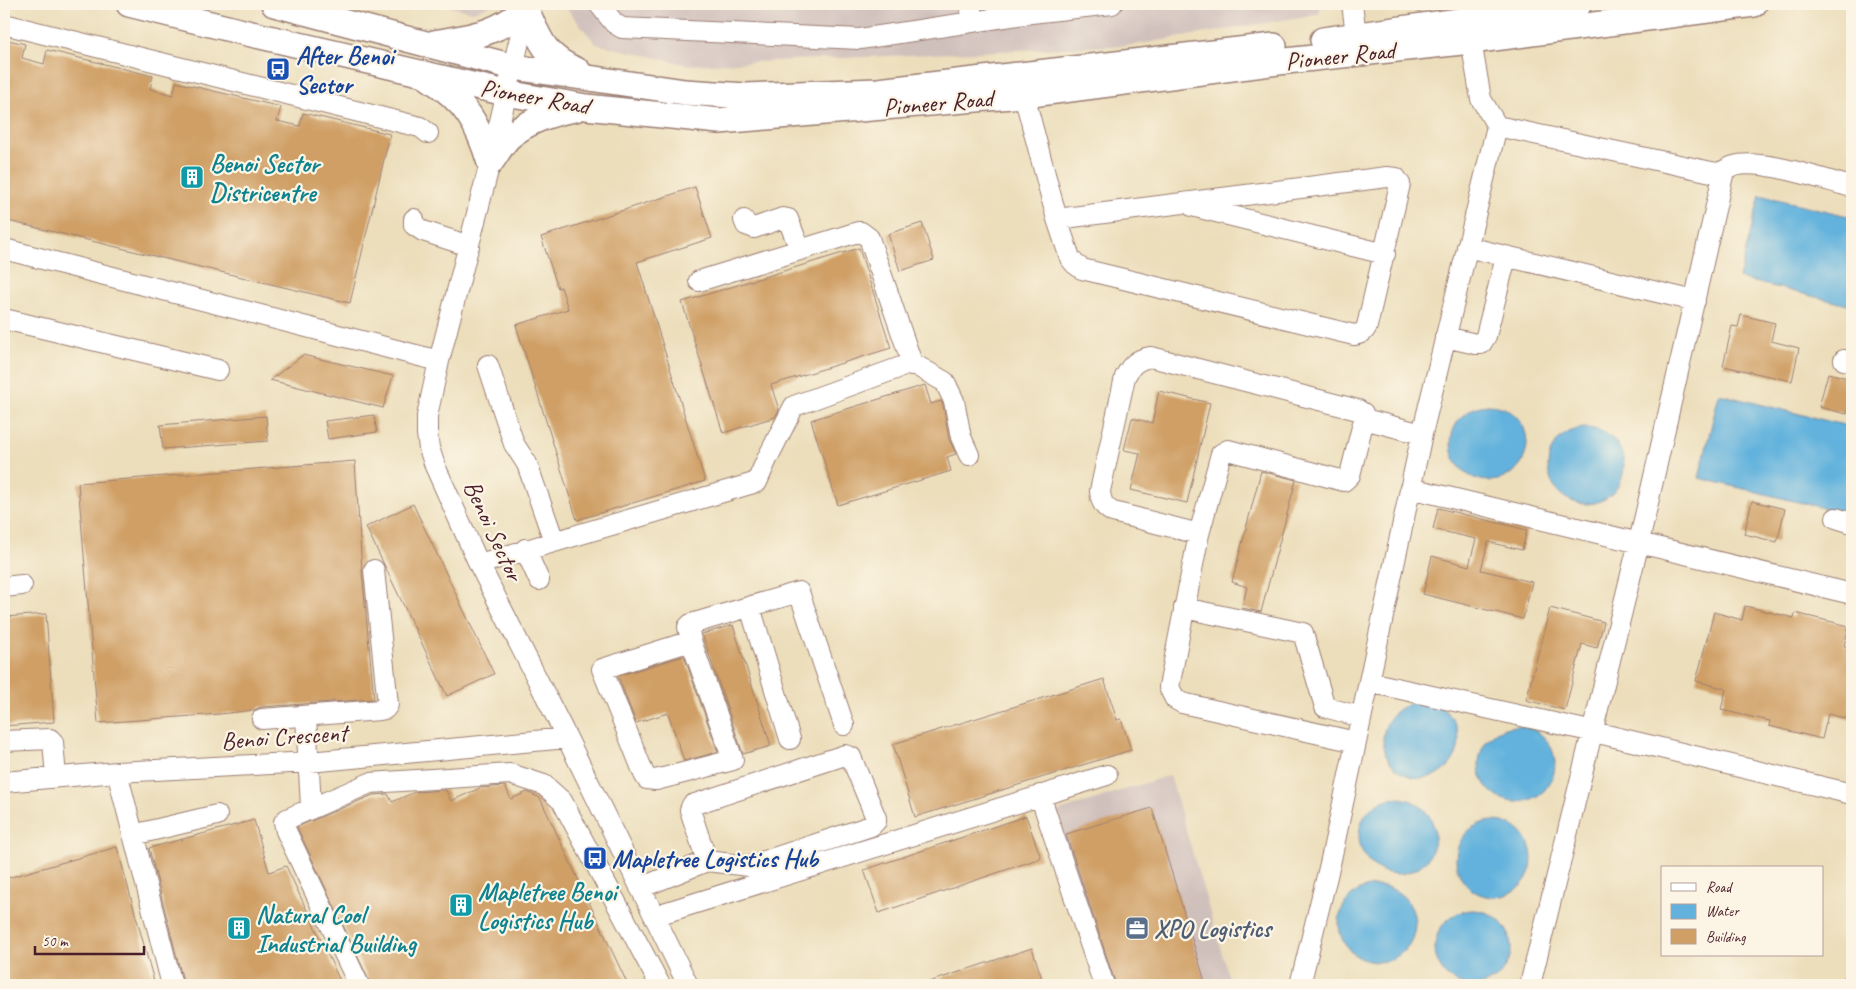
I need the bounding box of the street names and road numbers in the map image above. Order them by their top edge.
street label: Pioneer Road [1284,34,1400,78]
street label: Pioneer Road [478,72,595,123]
street label: Pioneer Road [882,82,997,124]
street label: Benoi Sector [456,475,531,588]
street label: Benoi Crescent [220,716,352,757]

